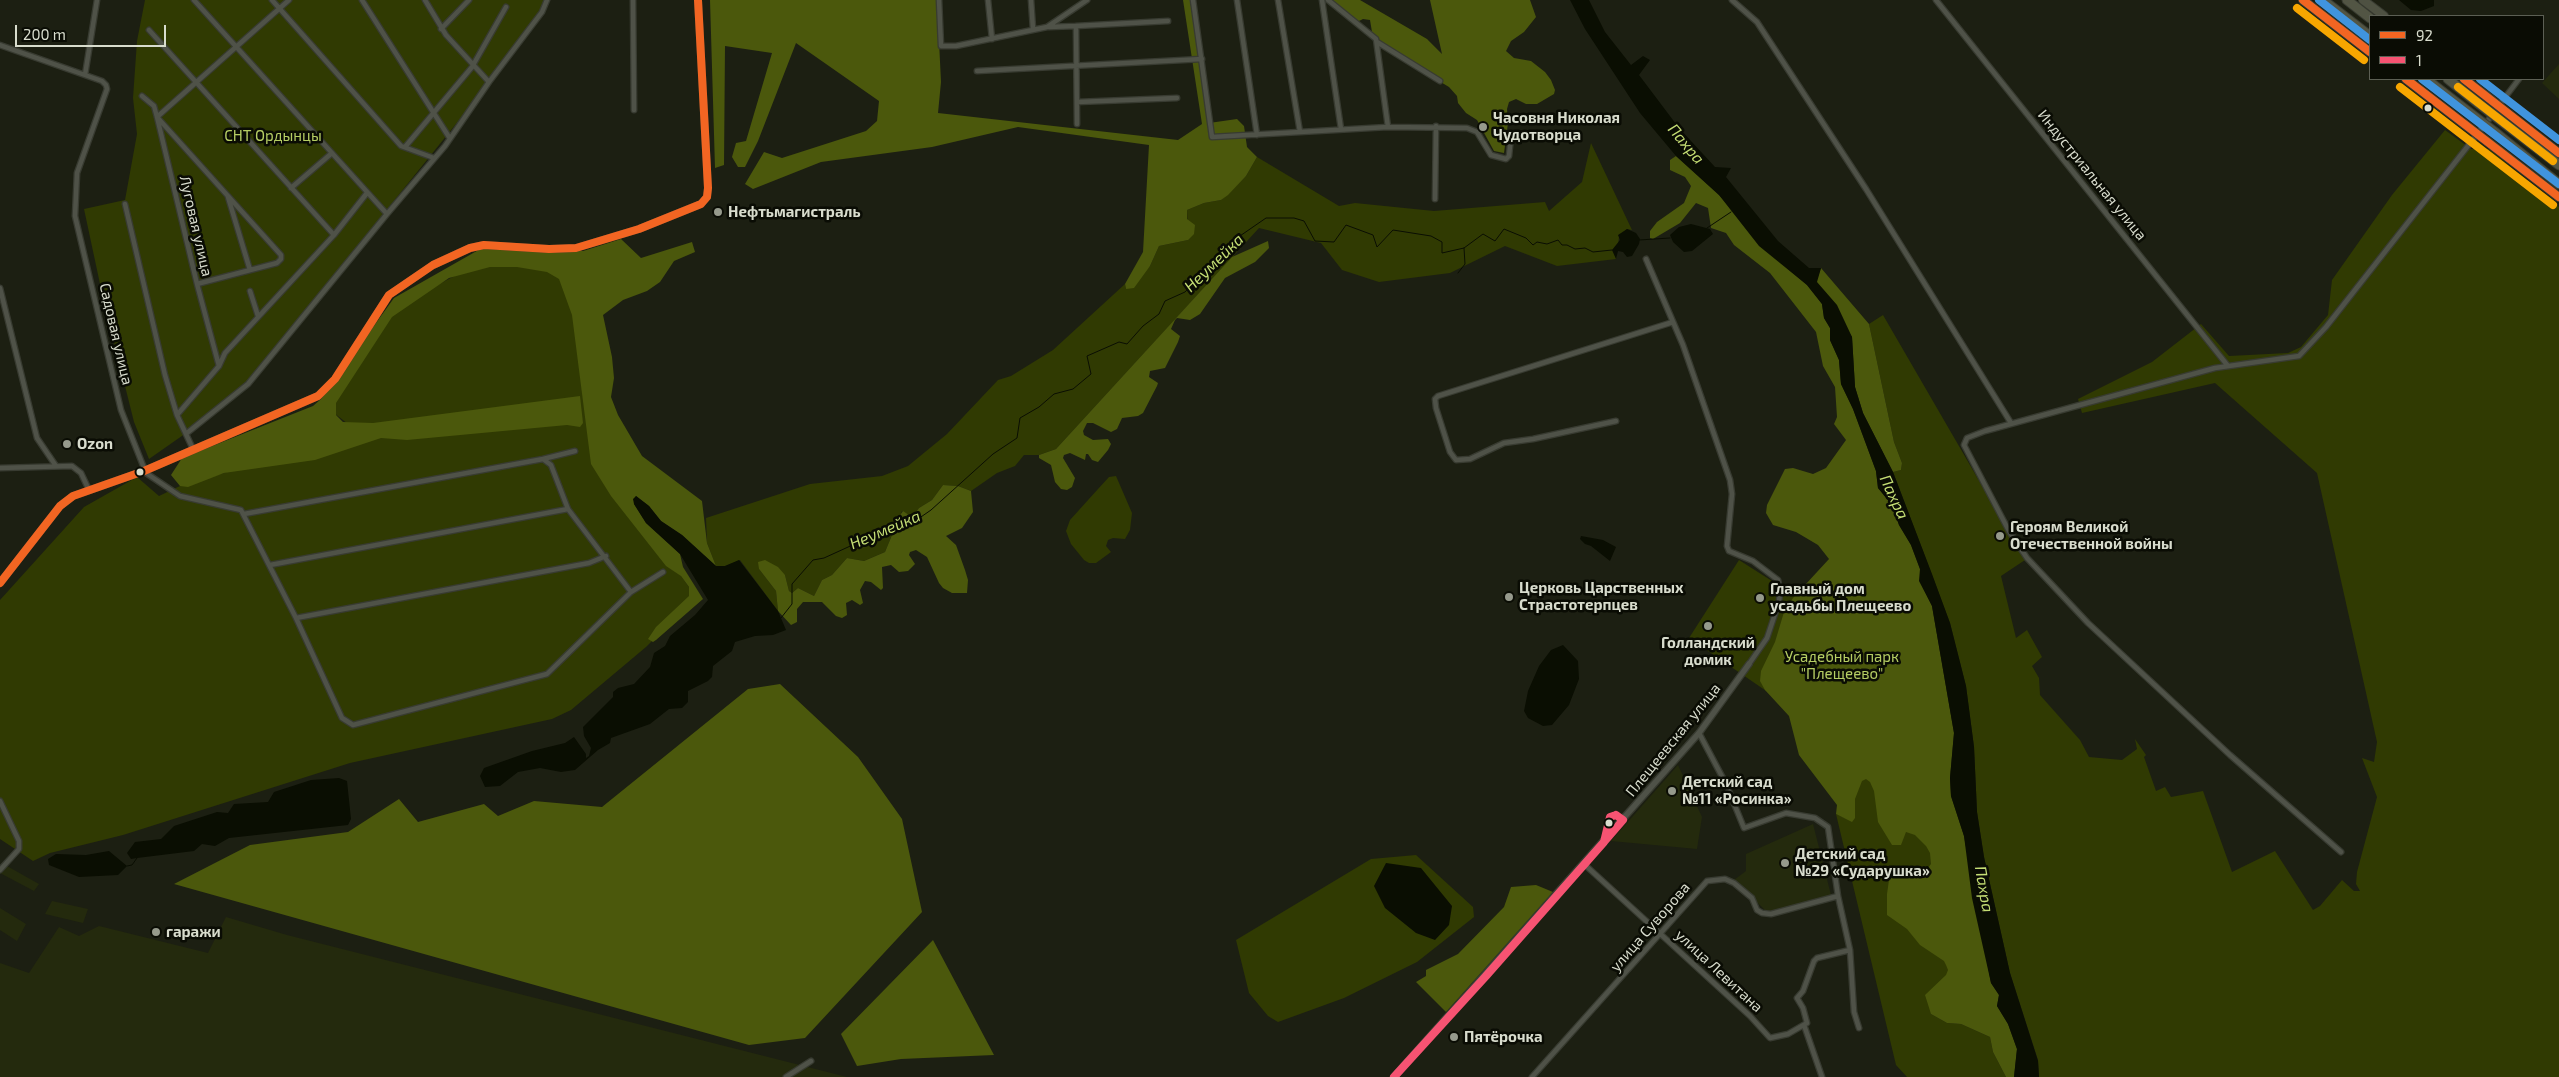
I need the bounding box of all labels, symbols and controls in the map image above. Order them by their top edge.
scale bar [18,15,169,47]
legend [2369,15,2544,80]
text: 200 m [23,25,66,43]
text: 92 [2416,26,2433,44]
text: 1 [2416,51,2422,69]
unlabelled marker [2423,103,2433,113]
street label: Индустриальная улица [2034,106,2150,244]
place label: Часовня Николая Чудотворца [1493,109,1620,144]
water label: Пахра [1664,120,1708,168]
marker: Часовня Николая Чудотворца [1477,121,1489,133]
park label: СНТ Ордынцы [224,127,322,145]
street label: Луговая улица [176,174,216,278]
place label: Нефтьмагистраль [728,203,860,221]
marker: Нефтьмагистраль [712,206,724,218]
water label: Неумейка [1180,230,1248,296]
street label: Садовая улица [96,281,136,387]
place label: Ozon [77,435,113,453]
marker: Ozon [61,438,73,450]
unlabelled marker [135,467,145,477]
water label: Пахра [1875,472,1913,522]
water label: Неумейка [847,506,923,554]
place label: Героям Великой Отечественной войны [2010,518,2173,553]
marker: Героям Великой Отечественной войны [1994,530,2006,542]
place label: Церковь Царственных Страстотерпцев [1519,579,1684,614]
place label: Главный дом усадьбы Плещеево [1770,580,1911,615]
marker: Церковь Царственных Страстотерпцев [1503,591,1515,603]
marker: Главный дом усадьбы Плещеево [1754,592,1766,604]
marker: Голландский домик [1702,620,1714,632]
place label: Голландский домик [1661,634,1755,669]
park label: Усадебный парк "Плещеево" [1785,648,1899,683]
street label: Плещеевская улица [1622,680,1724,800]
place label: Детский сад №11 «Росинка» [1682,773,1791,808]
marker: Детский сад №11 «Росинка» [1666,785,1678,797]
unlabelled marker [1604,818,1614,828]
place label: Детский сад №29 «Сударушка» [1795,845,1930,880]
marker: Детский сад №29 «Сударушка» [1779,857,1791,869]
water label: Пахра [1970,864,1998,914]
street label: улица Суворова [1606,879,1694,975]
place label: гаражи [166,923,221,941]
marker: гаражи [150,926,162,938]
street label: улица Левитана [1672,926,1766,1016]
place label: Пятёрочка [1464,1028,1543,1046]
marker: Пятёрочка [1448,1031,1460,1043]

